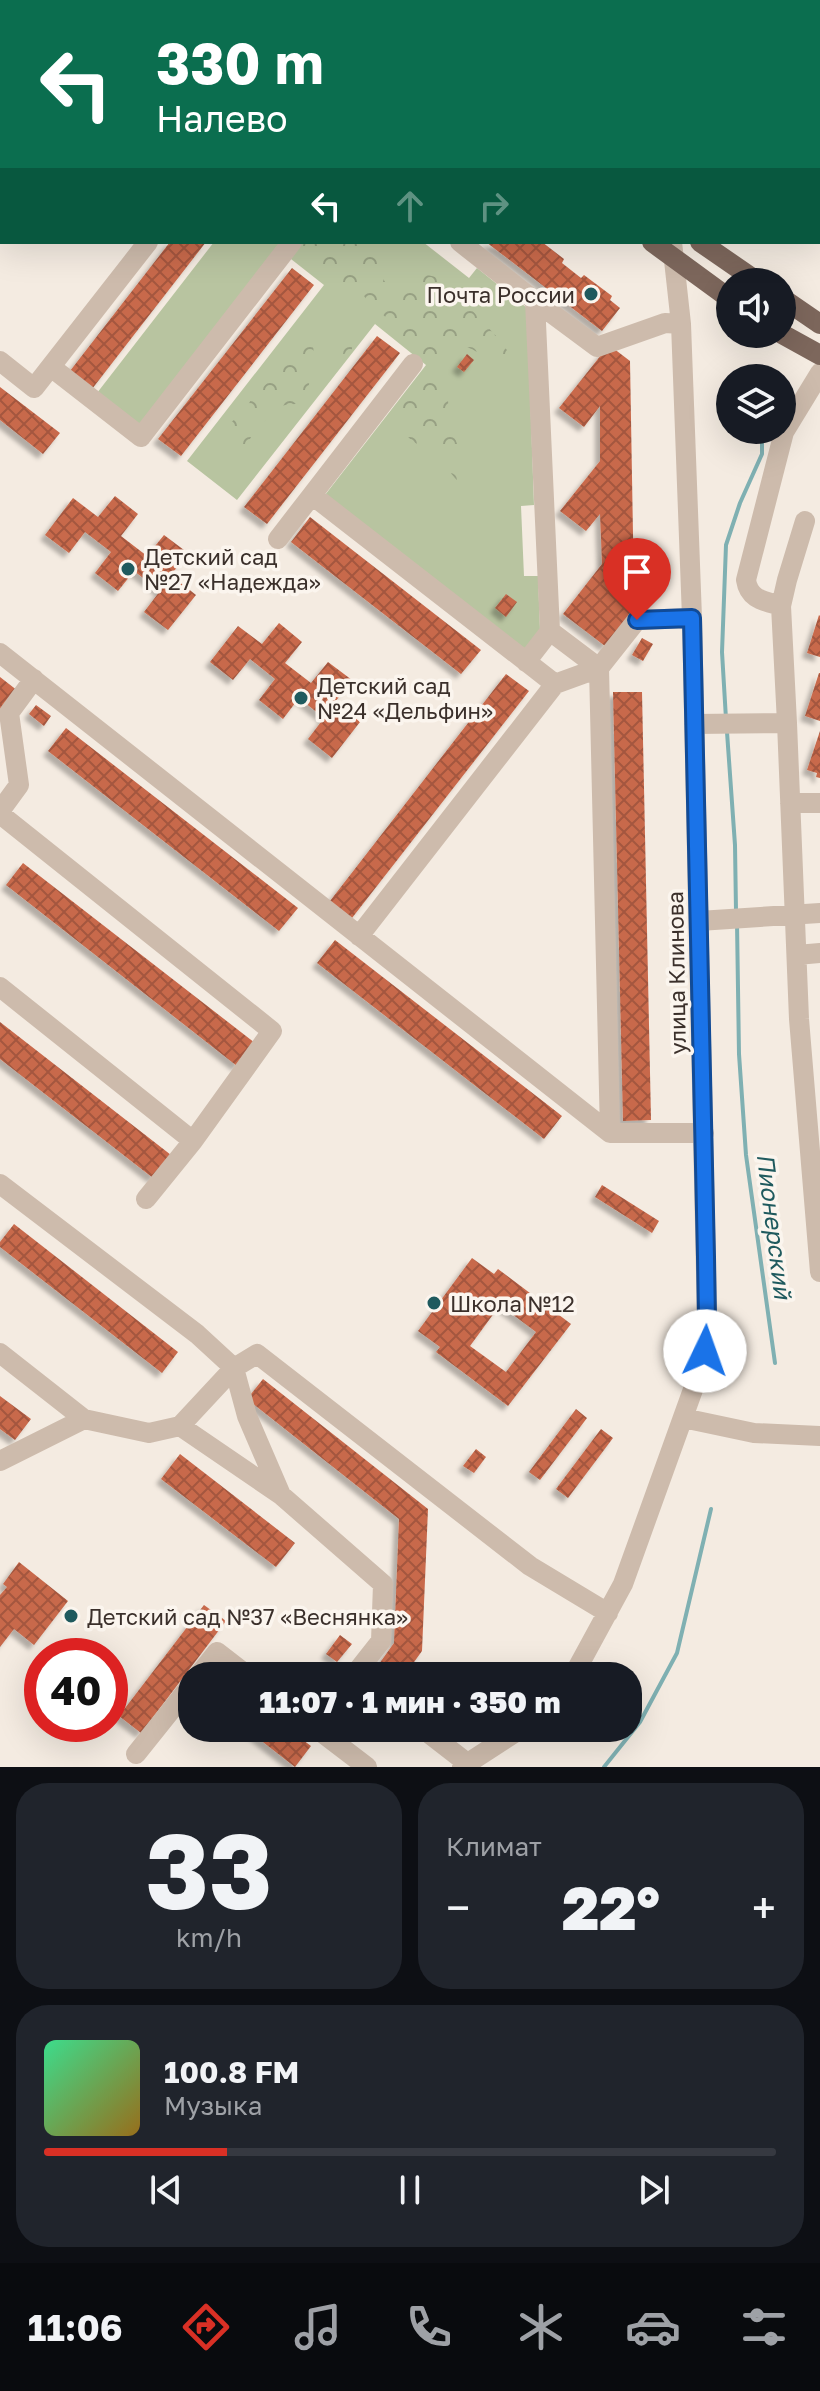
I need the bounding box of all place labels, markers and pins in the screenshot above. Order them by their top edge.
place label: Почта России [427,281,575,308]
marker: Почта России [582,285,600,303]
pin [603,538,671,620]
place label: Детский сад №27 «Надежда» [144,543,321,595]
marker: Детский сад №27 «Надежда» [119,560,137,578]
place label: Детский сад №24 «Дельфин» [317,672,493,724]
marker: Детский сад №24 «Дельфин» [292,689,310,707]
place label: Школа №12 [450,1290,575,1317]
marker: Школа №12 [425,1294,443,1312]
place label: Детский сад №37 «Веснянка» [87,1603,408,1630]
marker: Детский сад №37 «Веснянка» [62,1607,80,1625]

